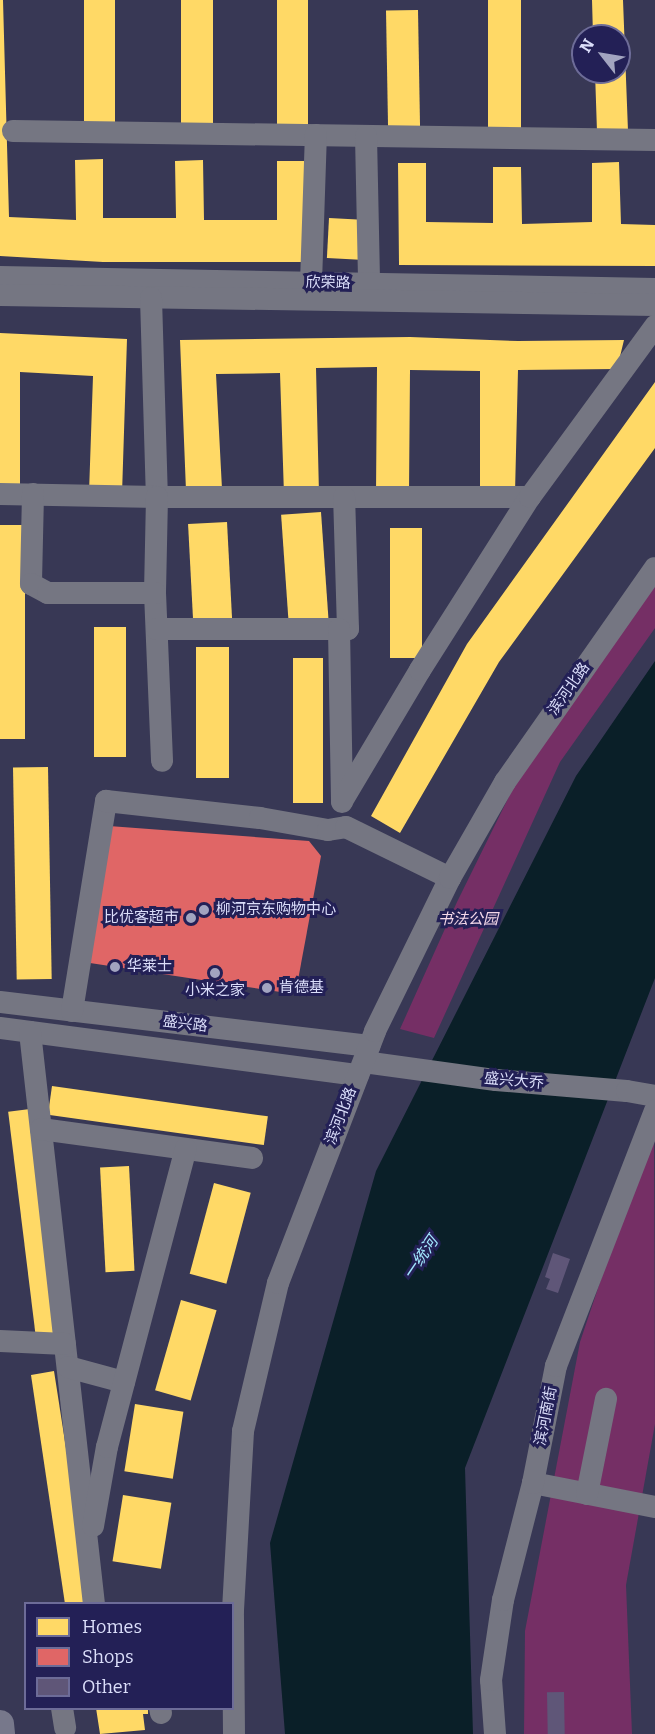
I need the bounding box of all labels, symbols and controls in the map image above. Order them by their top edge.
north arrow [571,24,631,84]
text: N [576,35,598,56]
street label: 欣荣路 [305,274,351,292]
street label: 滨河北路 [544,659,594,719]
place label: 柳河京东购物中心 [216,901,336,919]
marker: 柳河京东购物中心 [197,903,211,917]
place label: 比优客超市 [104,909,179,927]
marker: 比优客超市 [184,911,198,925]
park label: 书法公园 [438,911,498,929]
place label: 华莱士 [127,958,172,976]
marker: 华莱士 [108,960,122,974]
marker: 小米之家 [208,966,222,980]
place label: 肯德基 [279,979,324,997]
marker: 肯德基 [260,981,274,995]
place label: 小米之家 [185,982,245,1000]
street label: 盛兴路 [162,1012,208,1036]
street label: 盛兴大乔 [483,1069,545,1093]
street label: 滨河北路 [322,1085,360,1147]
water label: 一统河 [400,1233,442,1283]
street label: 滨河南街 [531,1385,561,1447]
legend [24,1602,234,1710]
text: Homes [82,1616,142,1638]
text: Shops [82,1646,134,1668]
text: Other [82,1676,131,1698]

